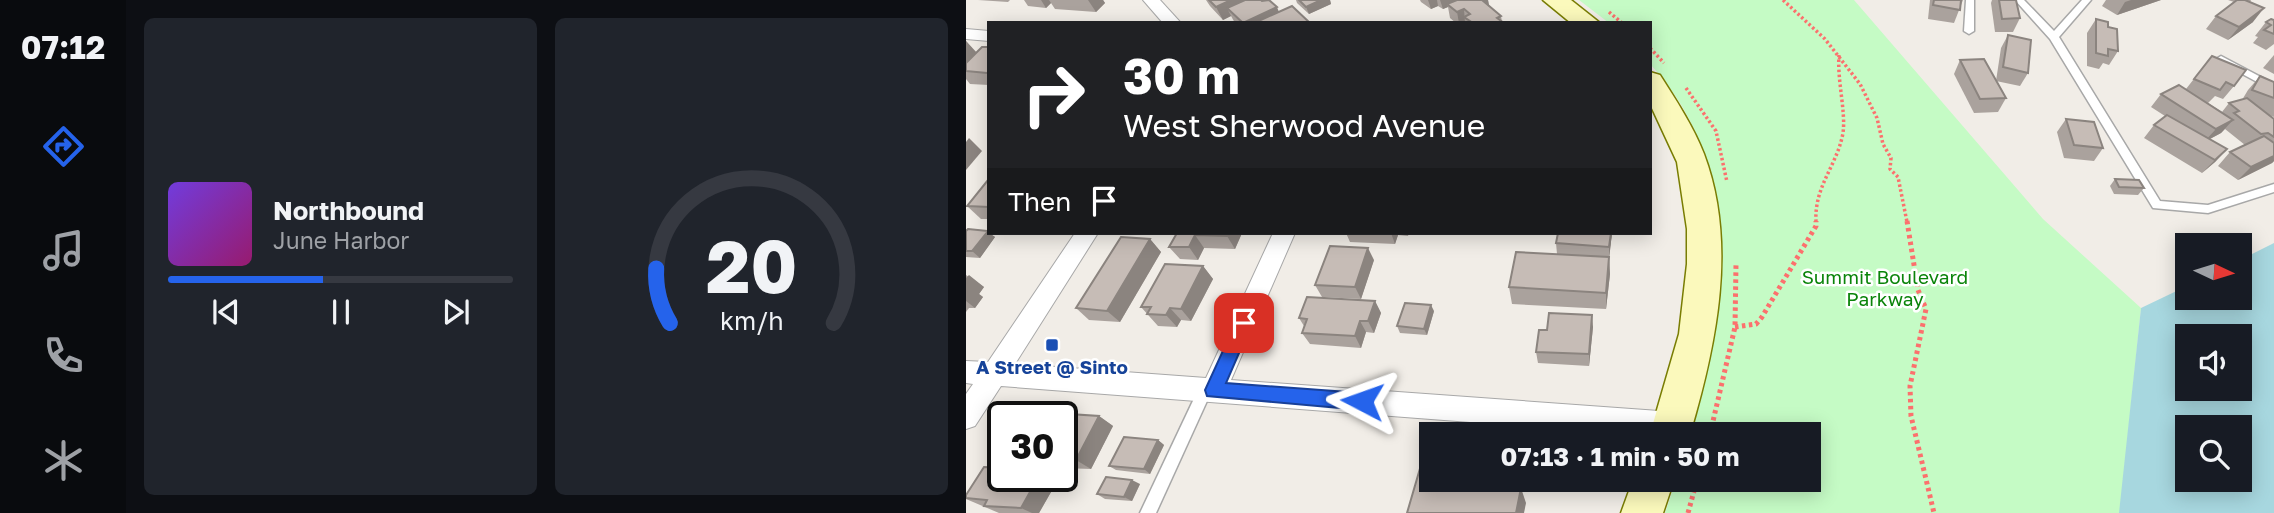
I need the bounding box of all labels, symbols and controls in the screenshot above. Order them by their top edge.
text: 07:12 [21,28,105,66]
text: 30 m [1123,46,1240,105]
icon: right [1008,49,1099,140]
text: West Sherwood Avenue [1123,106,1485,144]
icon: directions [39,122,88,171]
icon: arrive [1085,182,1123,220]
text: Then [1008,186,1071,217]
text: Northbound [273,195,424,226]
text: 20 [706,222,797,309]
icon: music [39,226,88,275]
text: June Harbor [273,226,409,254]
north arrow [2175,233,2252,310]
map controls [2175,233,2252,492]
park label: Summit Boulevard Parkway [1802,265,1968,310]
icon: previous [207,293,245,331]
icon: pause [322,293,360,331]
icon: next [437,293,475,331]
pin [1214,293,1274,353]
text: km/h [720,304,783,335]
icon: arrive [1225,304,1263,342]
button: sound [2175,324,2252,401]
icon: phone [39,331,88,380]
marker: A Street @ Sinto [1044,337,1060,353]
place label: A Street @ Sinto [976,355,1128,378]
position arrow [1325,364,1399,438]
speed limit sign: 30 [987,401,1078,492]
button: search [2175,415,2252,492]
icon: climate [39,436,88,485]
text: 07:13 · 1 min · 50 m [1501,441,1739,472]

